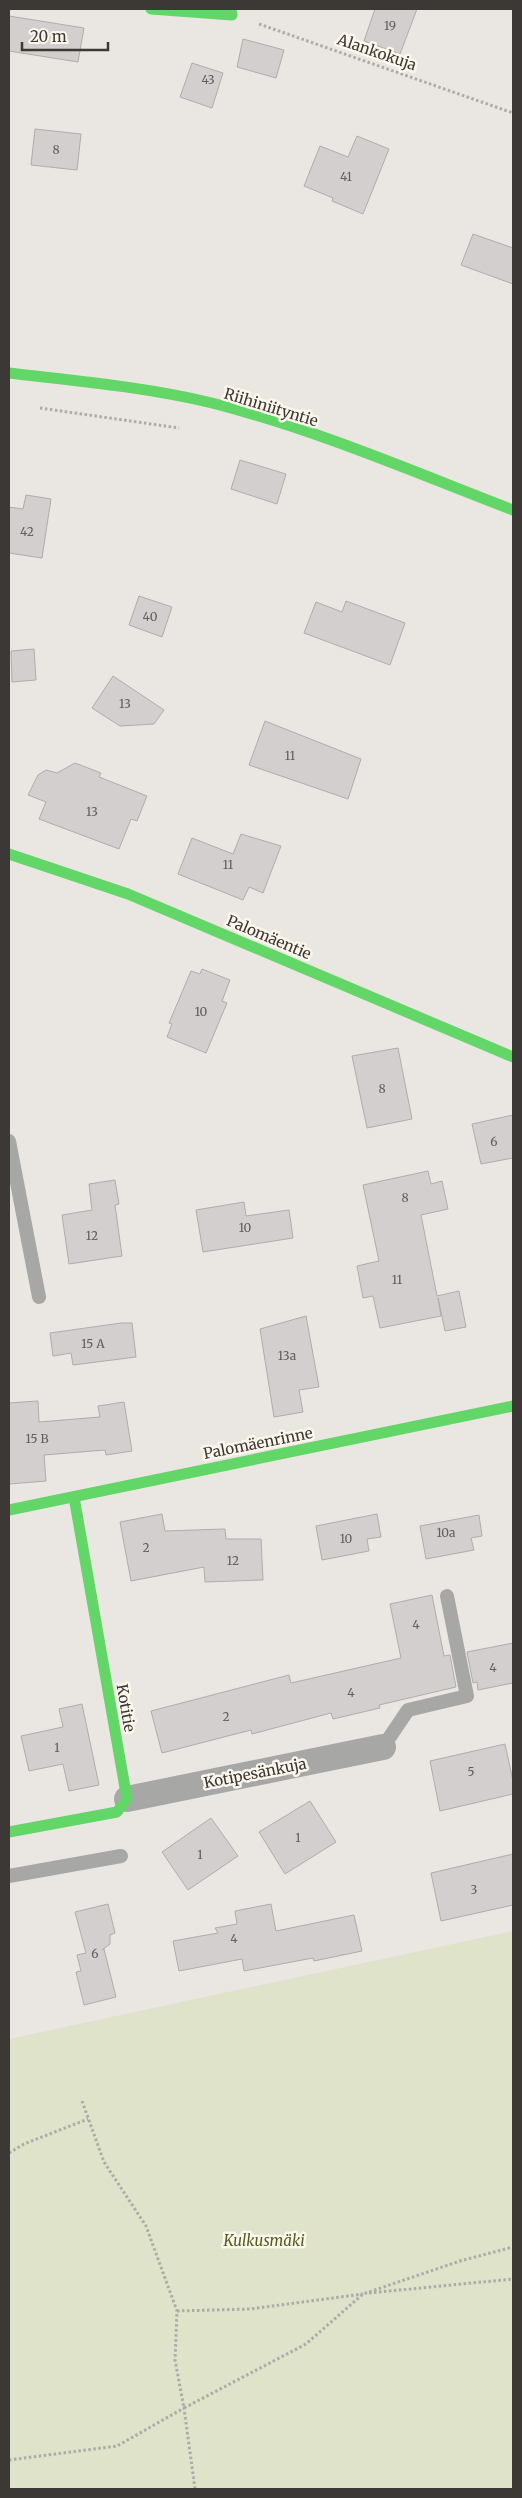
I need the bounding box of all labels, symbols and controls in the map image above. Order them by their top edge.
house number: 19 [384,18,396,33]
scale bar [22,20,109,52]
text: 20 m [30,27,67,46]
street label: Alankokuja [334,29,419,74]
house number: 43 [201,72,215,87]
house number: 8 [52,142,60,157]
house number: 41 [340,169,353,184]
street label: Riihiniityntie [222,384,320,430]
house number: 42 [20,524,34,539]
house number: 40 [143,609,158,624]
house number: 13 [119,696,131,711]
house number: 11 [285,748,296,763]
house number: 13 [86,804,98,819]
house number: 11 [223,857,234,872]
street label: Palomäentie [224,911,314,963]
house number: 10 [195,1004,208,1019]
house number: 8 [378,1081,386,1096]
house number: 6 [490,1134,498,1149]
house number: 8 [401,1190,409,1205]
house number: 10 [239,1220,252,1235]
house number: 12 [86,1228,98,1243]
house number: 11 [392,1272,403,1287]
house number: 15 A [81,1336,105,1351]
house number: 13a [278,1348,297,1363]
street label: Palomäenrinne [202,1423,314,1463]
house number: 15 B [26,1431,48,1446]
house number: 10a [436,1525,456,1540]
house number: 10 [340,1531,353,1546]
house number: 2 [142,1540,150,1555]
house number: 12 [227,1553,239,1568]
house number: 4 [412,1617,420,1632]
house number: 4 [489,1660,497,1675]
street label: Kotitie [112,1682,140,1734]
house number: 4 [347,1685,355,1700]
house number: 2 [222,1709,230,1724]
house number: 1 [54,1740,60,1755]
street label: Kotipesänkuja [202,1754,308,1792]
house number: 5 [467,1764,475,1779]
house number: 1 [295,1830,301,1845]
house number: 1 [197,1847,203,1862]
house number: 3 [471,1882,478,1897]
house number: 4 [230,1931,238,1946]
house number: 6 [91,1946,99,1961]
park label: Kulkusmäki [222,2231,305,2250]

